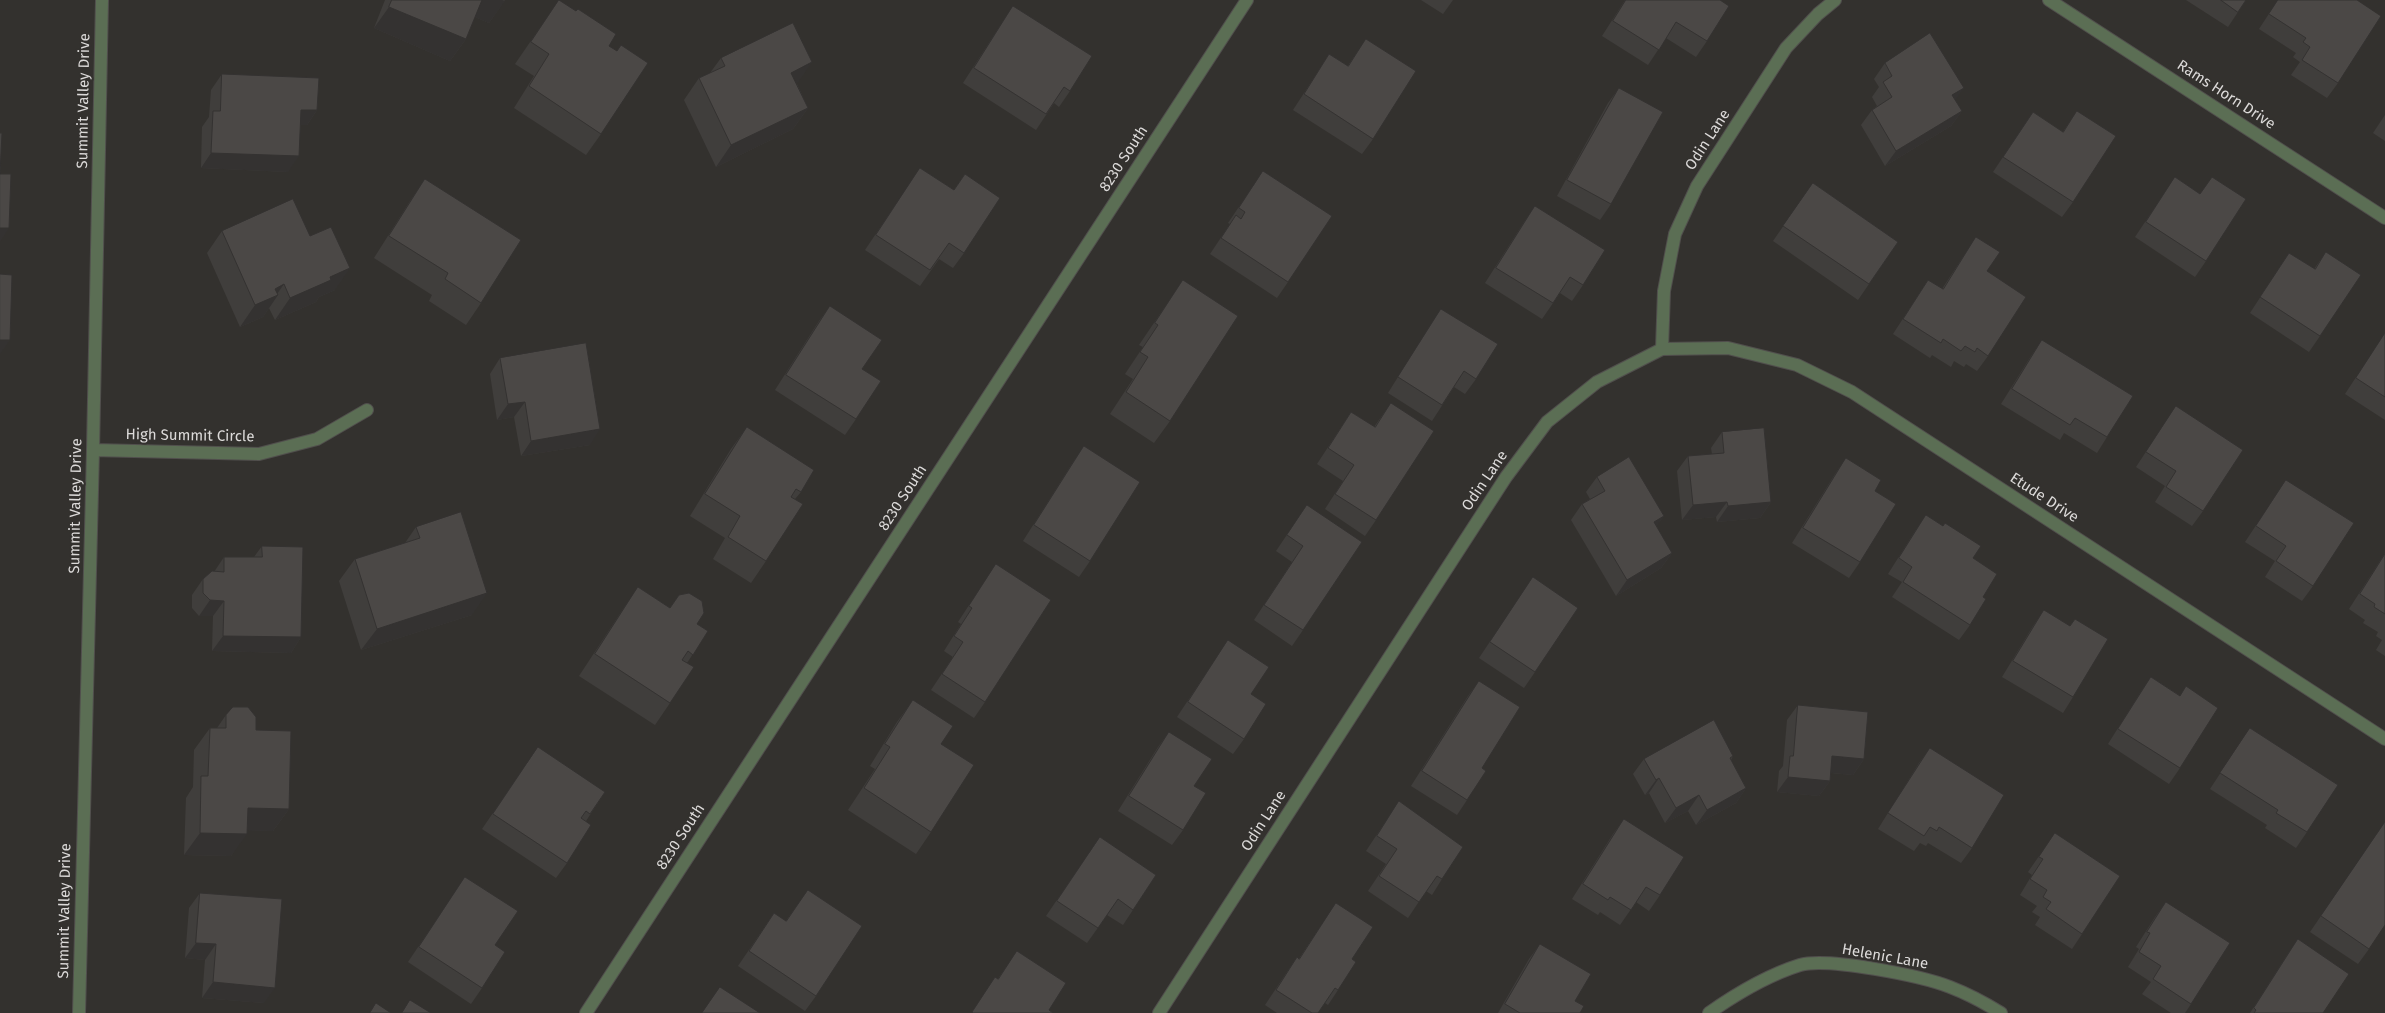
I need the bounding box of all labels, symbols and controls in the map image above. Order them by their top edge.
street label: Summit Valley Drive [74,33,94,169]
street label: Rams Horn Drive [2173,57,2279,133]
street label: Odin Lane [1682,106,1734,174]
street label: 8230 South [1096,123,1152,195]
street label: High Summit Circle [125,426,255,446]
street label: Summit Valley Drive [66,438,86,574]
street label: Odin Lane [1458,447,1512,515]
street label: 8230 South [875,462,931,534]
street label: Etude Drive [2006,469,2082,527]
street label: Odin Lane [1238,787,1290,855]
street label: 8230 South [653,801,709,873]
street label: Summit Valley Drive [55,843,75,979]
street label: Helenic Lane [1840,941,1930,973]

